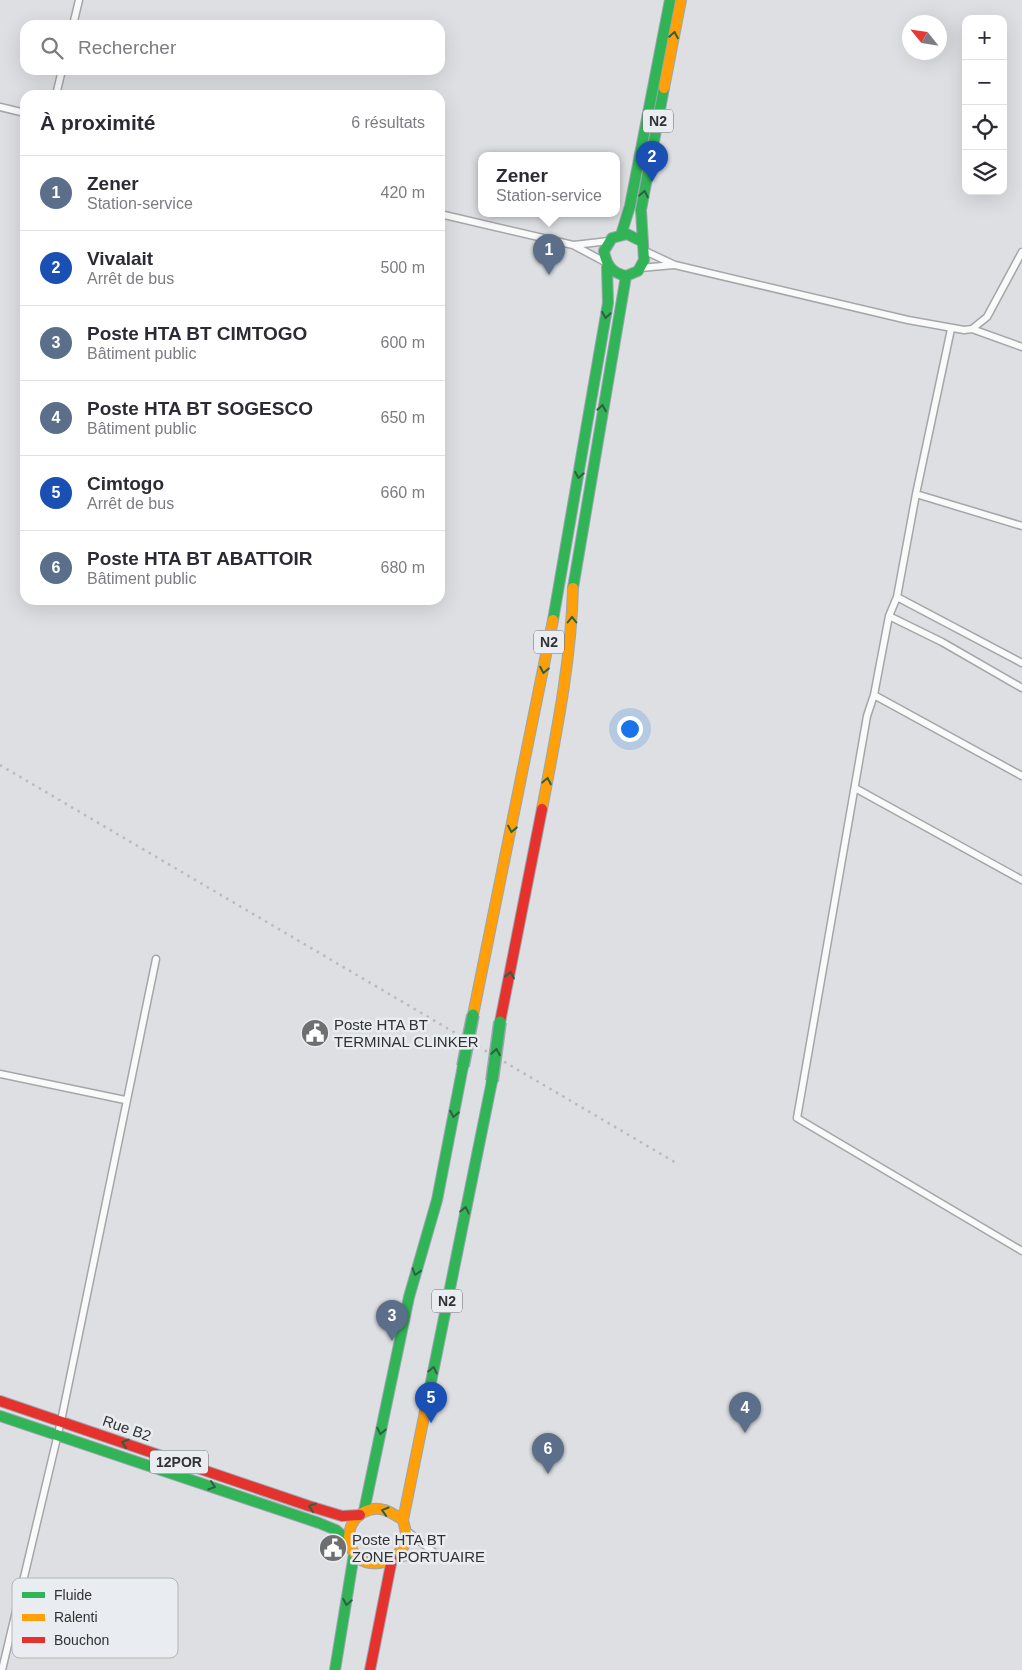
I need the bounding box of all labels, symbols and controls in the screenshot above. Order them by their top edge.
north arrow [902,15,947,60]
map controls [962,15,1007,195]
button: + [962,15,1007,60]
search box [20,20,445,75]
one-way arrow [669,30,679,39]
icon: search [38,34,66,62]
text: Rechercher [78,37,176,58]
button: − [962,60,1007,105]
button: locate [962,105,1007,150]
road number: N2 [643,110,673,132]
text: À proximité [40,111,156,134]
text: 6 résultats [351,114,425,131]
pin: 2 [636,141,668,182]
button: layers [962,150,1007,195]
popup [478,152,620,217]
text: Zener [496,165,548,186]
text: Zener [87,173,139,194]
text: 1 [52,184,60,201]
text: 420 m [381,184,425,201]
text: Station-service [496,187,602,204]
one-way arrow [638,190,649,199]
text: Station-service [87,195,193,212]
pin: 1 [533,234,565,275]
text: Vivalait [87,248,153,269]
text: 2 [52,259,60,276]
text: 500 m [381,259,425,276]
text: Arrêt de bus [87,270,174,287]
one-way arrow [602,311,612,319]
text: Poste HTA BT CIMTOGO [87,323,307,344]
text: 3 [52,334,60,351]
text: 600 m [381,334,425,351]
text: Bâtiment public [87,345,196,362]
text: Poste HTA BT SOGESCO [87,398,313,419]
one-way arrow [596,403,606,412]
text: 4 [52,409,60,426]
text: 650 m [381,409,425,426]
text: Bâtiment public [87,420,196,437]
one-way arrow [574,471,585,480]
text: Cimtogo [87,473,164,494]
text: 5 [52,484,60,501]
text: 660 m [381,484,425,501]
text: Arrêt de bus [87,495,174,512]
text: Poste HTA BT ABATTOIR [87,548,313,569]
text: 6 [52,559,60,576]
text: 680 m [381,559,425,576]
text: Bâtiment public [87,570,196,587]
one-way arrow [567,616,577,624]
road number: N2 [534,630,564,654]
one-way arrow [539,665,550,674]
your location [617,716,643,742]
one-way arrow [542,776,552,785]
one-way arrow [508,825,518,833]
one-way arrow [504,970,514,979]
place label: Poste HTA BT TERMINAL CLINKER [334,1016,479,1050]
public building icon: Poste HTA BT TERMINAL CLINKER [300,1018,330,1048]
one-way arrow [490,1047,501,1055]
one-way arrow [449,1110,459,1119]
one-way arrow [459,1206,470,1215]
one-way arrow [411,1267,421,1276]
road number: N2 [432,1290,462,1312]
pin: 3 [376,1300,408,1341]
one-way arrow [427,1365,437,1374]
pin: 5 [415,1382,447,1423]
pin: 4 [729,1392,761,1433]
street label: Rue B2 [101,1412,153,1444]
one-way arrow [376,1426,386,1435]
pin: 6 [532,1433,564,1474]
one-way arrow [121,1439,130,1449]
road number: 12POR [150,1450,208,1474]
one-way arrow [208,1480,216,1490]
one-way arrow [309,1502,317,1512]
one-way arrow [381,1506,389,1516]
place label: Poste HTA BT ZONE PORTUAIRE [352,1531,485,1565]
public building icon: Poste HTA BT ZONE PORTUAIRE [318,1533,348,1563]
legend [12,1578,178,1658]
text: Fluide [54,1587,92,1603]
one-way arrow [343,1598,353,1606]
text: Ralenti [54,1609,98,1625]
text: Bouchon [54,1632,109,1648]

